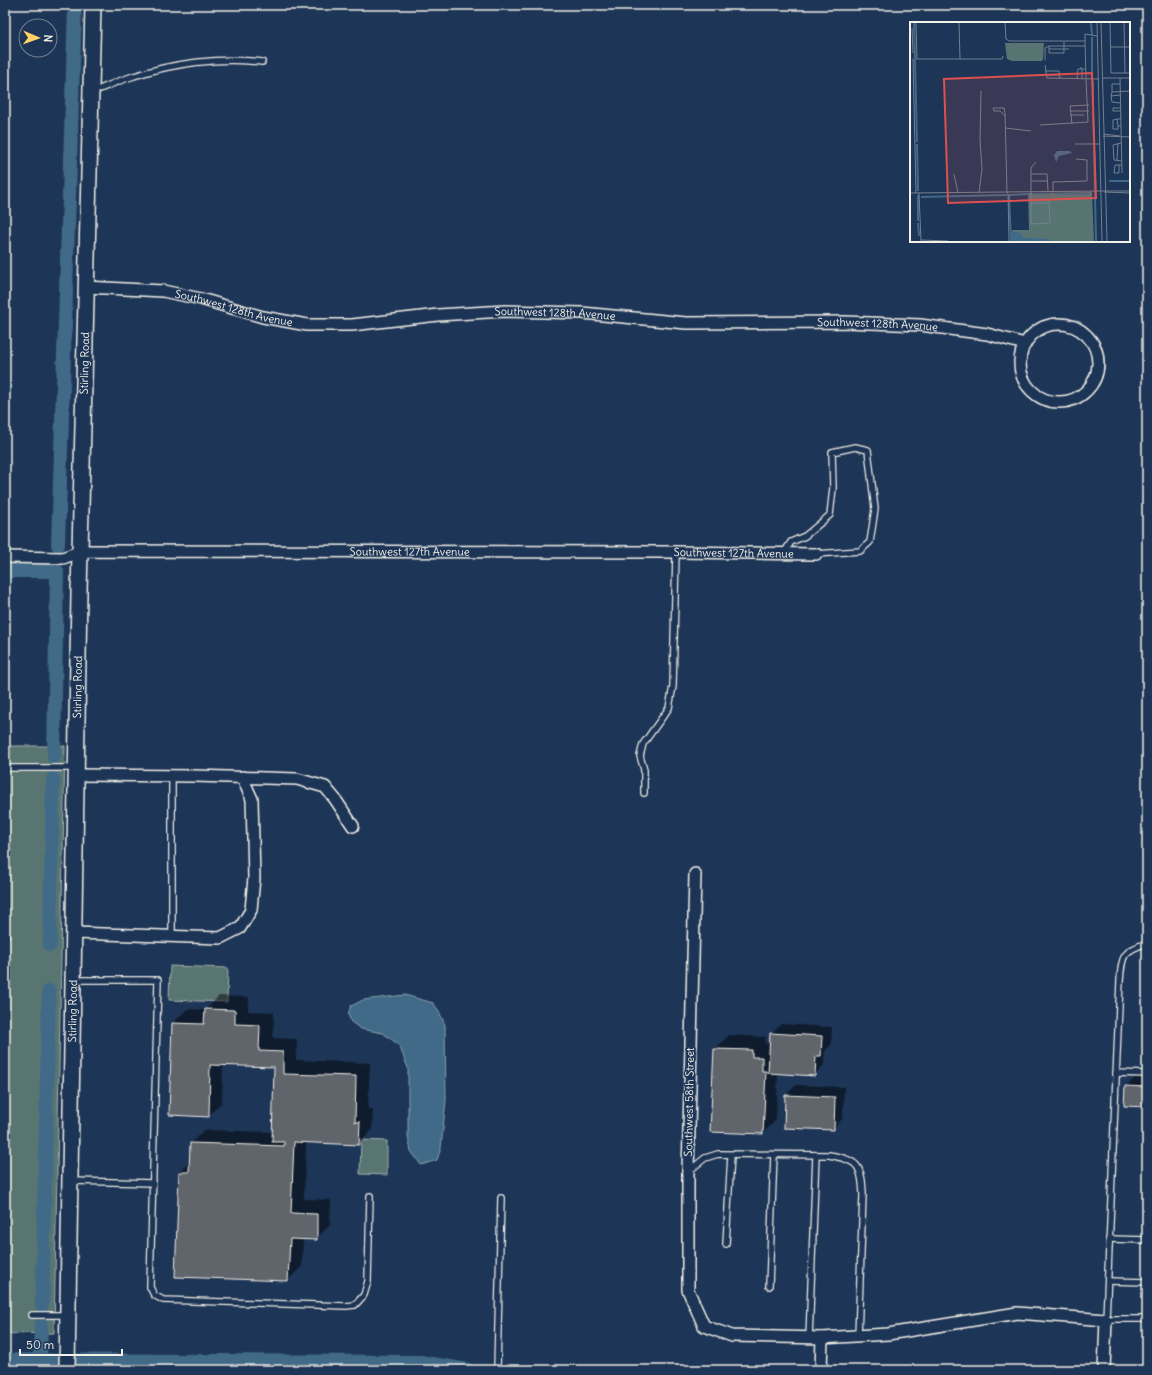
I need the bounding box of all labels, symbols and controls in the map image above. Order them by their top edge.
north arrow [18,18,58,58]
inset map [910,22,1130,242]
text: N [41,34,55,42]
street label: Southwest 128th Avenue [174,287,294,329]
street label: Southwest 128th Avenue [494,304,616,323]
street label: Southwest 128th Avenue [817,315,939,334]
street label: Stirling Road [77,331,92,395]
street label: Southwest 127th Avenue [350,544,470,559]
street label: Southwest 127th Avenue [674,545,794,561]
street label: Stirling Road [70,655,85,718]
street label: Stirling Road [65,979,80,1042]
street label: Southwest 58th Street [681,1047,697,1157]
scale bar [20,1331,122,1357]
text: 50 m [26,1337,55,1352]

